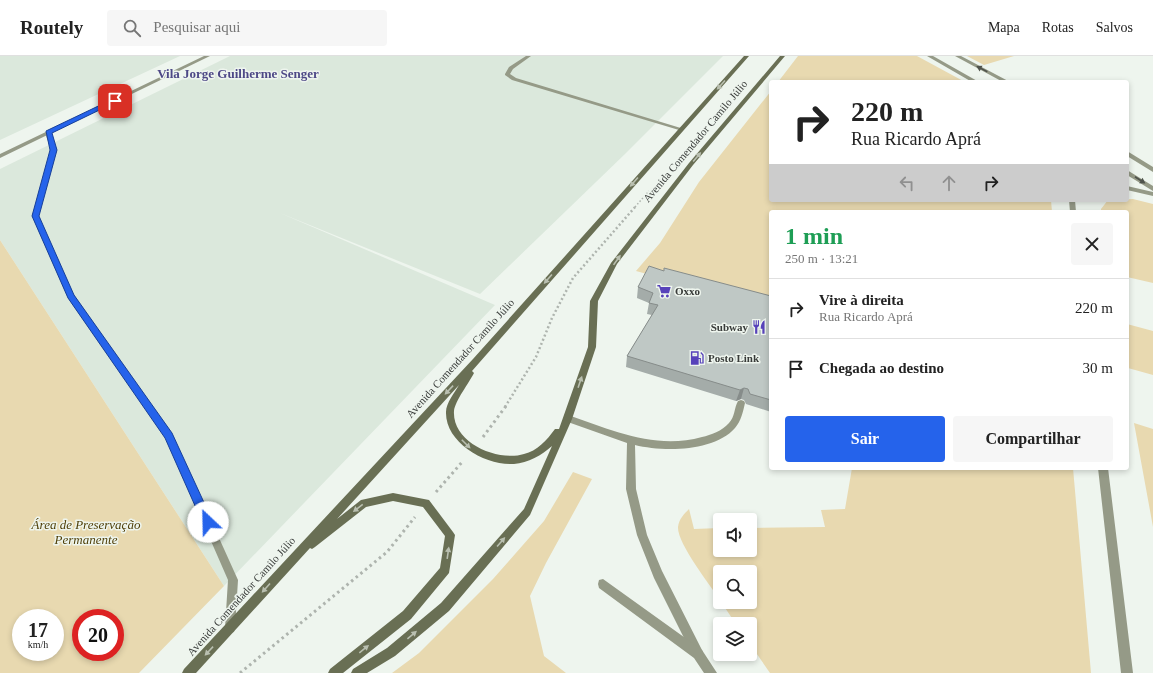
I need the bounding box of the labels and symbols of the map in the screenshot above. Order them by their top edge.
district label: Vila Jorge Guilherme Senger [157,66,319,81]
one-way arrow [976,66,987,72]
street label: Avenida Comendador Camilo Júlio [640,77,750,204]
one-way arrow [716,80,726,90]
pin [98,84,132,118]
one-way arrow [692,152,701,163]
one-way arrow [630,176,639,187]
one-way arrow [1134,177,1146,184]
one-way arrow [613,255,621,265]
one-way arrow [544,274,553,284]
supermarket icon: Oxxo [656,283,672,299]
place label: Oxxo [675,285,701,297]
street label: Avenida Comendador Camilo Júlio [404,296,517,420]
restaurant icon: Subway [751,319,767,335]
place label: Subway [711,321,749,333]
fuel station icon: Posto Link [689,350,705,366]
place label: Posto Link [708,352,760,364]
one-way arrow [577,375,583,387]
one-way arrow [445,385,454,395]
one-way arrow [462,439,471,449]
position arrow [187,501,229,543]
one-way arrow [352,504,363,513]
park label: Área de Preservação Permanente [31,517,141,547]
street label: Avenida Comendador Camilo Júlio [185,534,298,658]
one-way arrow [497,536,506,547]
one-way arrow [445,547,451,559]
one-way arrow [262,583,271,593]
speed limit sign: 20 [72,609,124,661]
one-way arrow [406,631,417,640]
one-way arrow [359,644,370,653]
one-way arrow [205,646,214,656]

